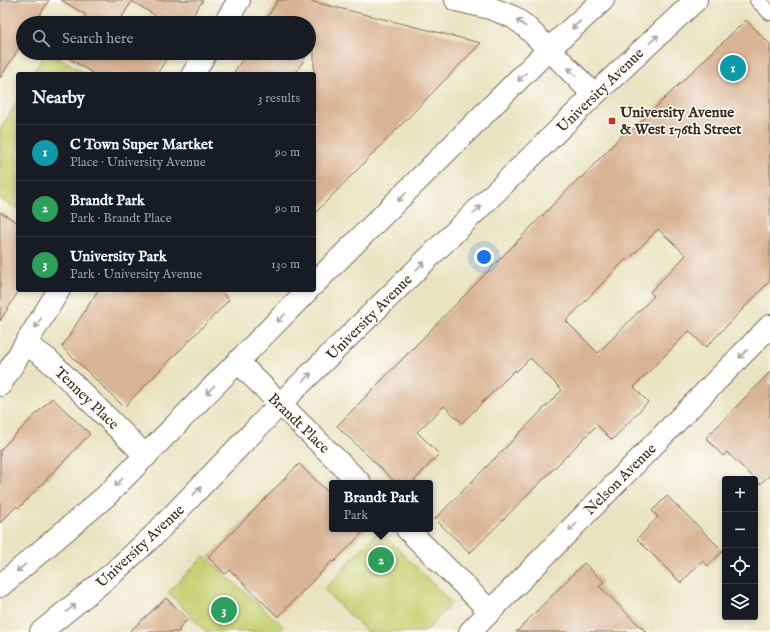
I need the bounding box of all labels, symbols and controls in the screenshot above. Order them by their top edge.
search box [16,16,316,60]
one-way arrow [515,19,526,27]
one-way arrow [571,20,581,29]
icon: search [30,27,52,49]
text: Search here [62,29,133,48]
one-way arrow [649,35,659,44]
street label: University Avenue [553,44,648,137]
pin: 1 [720,53,746,83]
one-way arrow [567,67,577,77]
one-way arrow [517,72,527,82]
text: Nearby [32,88,85,109]
text: 3 results [258,90,300,107]
place label: University Avenue & West 176th Street [619,103,742,139]
marker: University Avenue & West 176th Street [607,116,617,126]
text: C Town Super Martket [70,135,213,154]
text: 1 [43,144,47,161]
text: 90 m [275,144,300,161]
text: Place · University Avenue [70,154,206,171]
text: Brandt Park [70,191,145,210]
one-way arrow [397,192,407,202]
text: 2 [42,200,48,217]
text: 90 m [275,200,300,217]
one-way arrow [472,205,482,215]
text: Park · Brandt Place [70,210,172,227]
text: University Park [70,247,167,266]
your location [474,247,494,267]
text: 3 [43,256,47,273]
text: 130 m [271,256,300,273]
one-way arrow [415,261,425,271]
text: Park · University Avenue [70,266,202,283]
street label: University Avenue [322,270,416,364]
one-way arrow [276,313,286,323]
one-way arrow [34,317,42,329]
one-way arrow [738,349,748,359]
street label: Tenney Place [50,363,123,434]
one-way arrow [302,372,312,382]
one-way arrow [205,385,215,395]
street label: Brandt Place [264,389,334,458]
street label: Nelson Avenue [580,439,660,519]
map controls [722,476,758,620]
button: + [722,476,758,512]
one-way arrow [114,477,124,487]
popup [329,480,433,532]
one-way arrow [192,486,202,496]
text: Brandt Park [344,488,418,507]
street label: University Avenue [92,500,189,592]
text: Park [344,507,368,524]
button: − [722,512,758,548]
one-way arrow [568,522,578,532]
pin: 2 [368,545,394,575]
button: locate [722,548,758,584]
one-way arrow [16,564,27,572]
button: layers [722,584,758,620]
pin: 3 [211,595,237,625]
one-way arrow [66,603,77,612]

